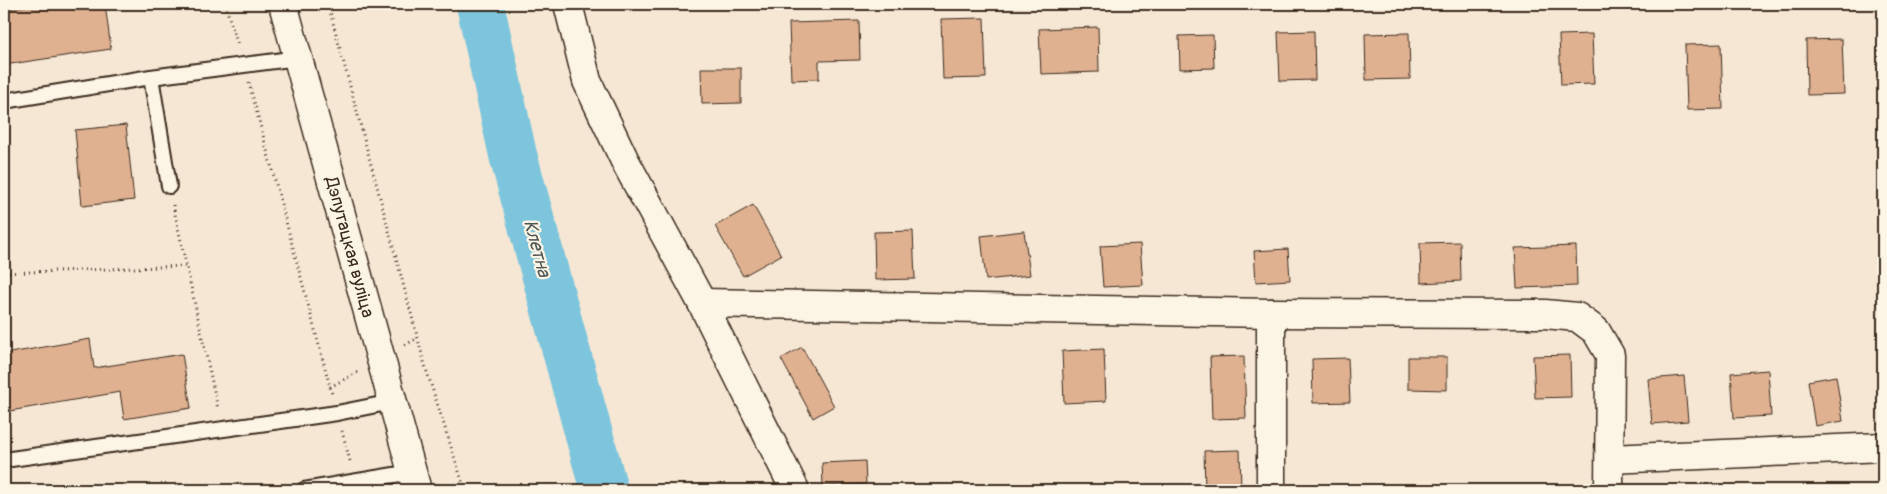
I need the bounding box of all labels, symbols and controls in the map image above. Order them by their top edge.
street label: Дэпутацкая вуліца [319,173,379,320]
water label: Клетна [518,217,556,281]

